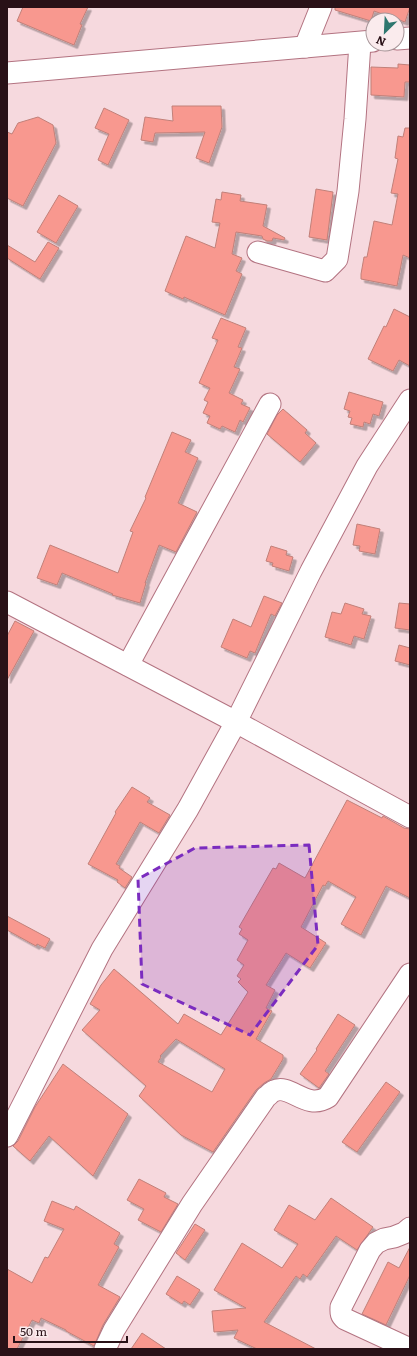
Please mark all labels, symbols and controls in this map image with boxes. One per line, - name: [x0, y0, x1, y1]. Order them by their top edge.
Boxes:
- north arrow: [365, 12, 405, 52]
- text: N: [373, 33, 388, 51]
- scale bar: [14, 1318, 127, 1344]
- text: 50 m: [20, 1322, 47, 1340]

